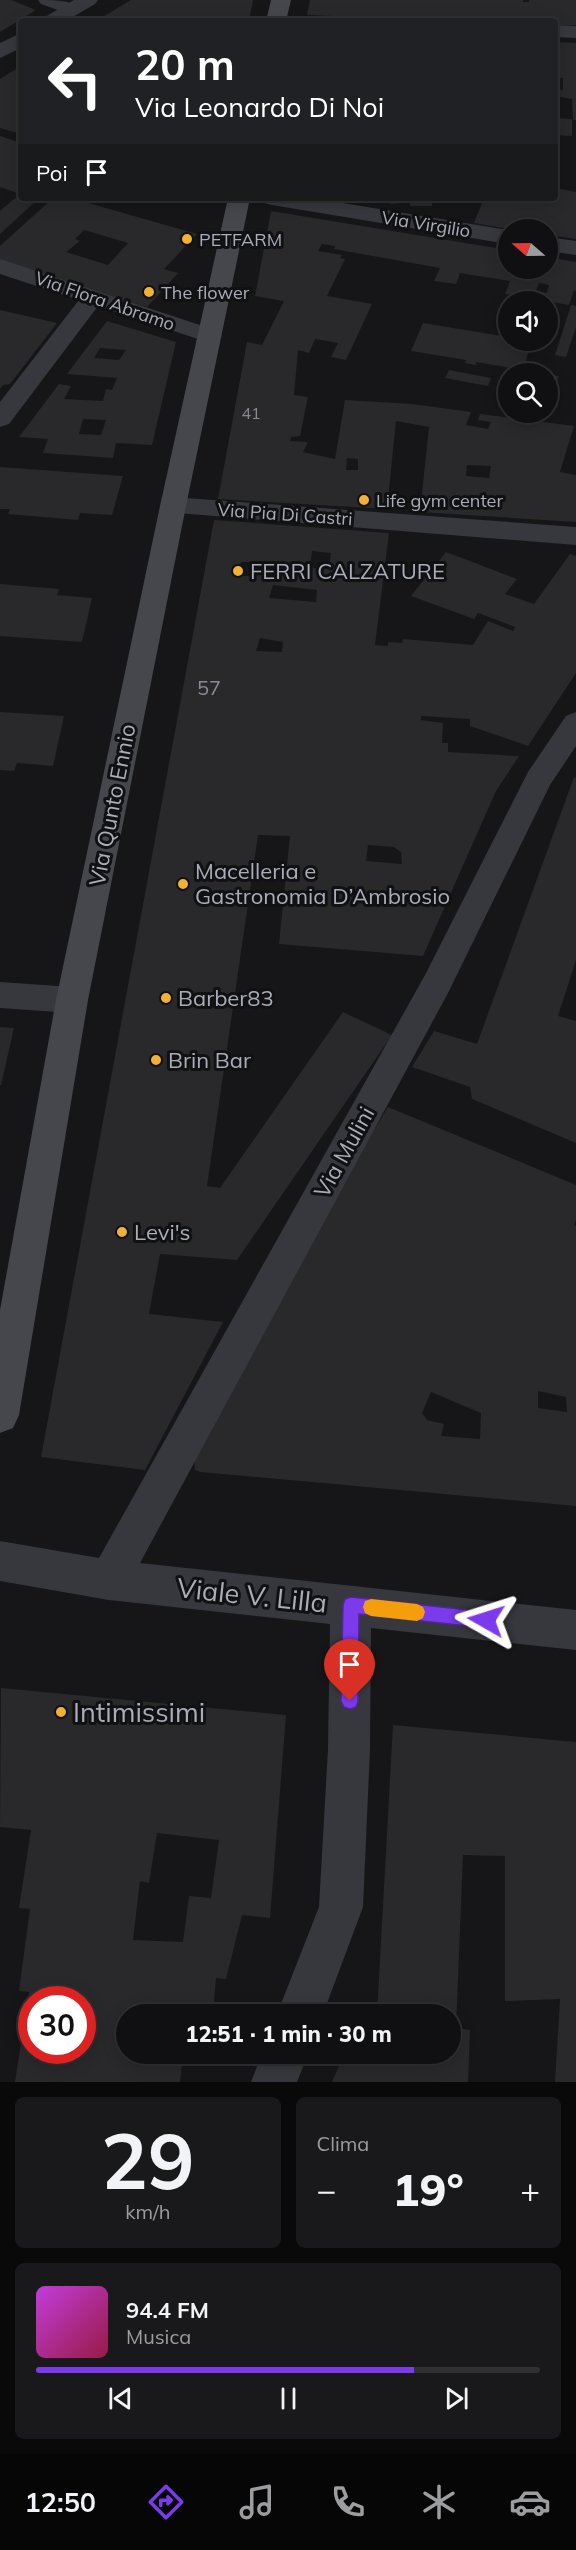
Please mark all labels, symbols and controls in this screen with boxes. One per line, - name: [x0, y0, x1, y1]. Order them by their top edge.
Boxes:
- text: 20 m: [135, 38, 235, 91]
- icon: left: [36, 42, 114, 120]
- text: Via Leonardo Di Noi: [135, 90, 384, 124]
- icon: arrive: [80, 156, 113, 189]
- text: Poi: [36, 159, 68, 187]
- street label: Via Virgilio: [380, 206, 472, 242]
- north arrow: [498, 219, 558, 279]
- map controls: [498, 219, 558, 423]
- place label: PETFARM: [199, 228, 282, 251]
- marker: PETFARM: [180, 232, 194, 246]
- street label: Via Flora Abramo: [32, 266, 178, 336]
- place label: The flower: [161, 281, 250, 304]
- marker: The flower: [142, 285, 156, 299]
- button: sound: [498, 291, 558, 351]
- button: search: [498, 363, 558, 423]
- house number: 41: [241, 403, 261, 423]
- place label: Life gym center: [376, 489, 503, 512]
- marker: Life gym center: [357, 493, 371, 507]
- street label: Via Pia Di Castri: [217, 498, 353, 530]
- place label: FERRI CALZATURE: [250, 557, 445, 585]
- marker: FERRI CALZATURE: [231, 564, 245, 578]
- house number: 57: [197, 675, 221, 700]
- street label: Via Qunto Ennio: [83, 722, 141, 888]
- place label: Macelleria e Gastronomia D’Ambrosio: [195, 857, 450, 910]
- marker: Macelleria e Gastronomia D’Ambrosio: [176, 877, 190, 891]
- place label: Barber83: [178, 984, 274, 1012]
- marker: Barber83: [159, 991, 173, 1005]
- place label: Brin Bar: [168, 1046, 251, 1074]
- marker: Brin Bar: [149, 1053, 163, 1067]
- street label: Via Mulini: [308, 1102, 380, 1202]
- place label: Levi's: [134, 1218, 190, 1246]
- marker: Levi's: [115, 1225, 129, 1239]
- street label: Viale V. Lilla: [175, 1570, 329, 1620]
- position arrow: [454, 1588, 518, 1652]
- pin: [324, 1639, 375, 1701]
- icon: arrive: [333, 1648, 366, 1681]
- place label: Intimissimi: [73, 1695, 205, 1729]
- marker: Intimissimi: [54, 1705, 68, 1719]
- speed limit sign: 30: [18, 1986, 96, 2064]
- text: 12:51 · 1 min · 30 m: [185, 2020, 392, 2048]
- text: 29: [101, 2111, 195, 2209]
- text: Clima: [317, 2131, 369, 2156]
- text: 19°: [393, 2161, 464, 2217]
- text: −: [317, 2169, 336, 2210]
- text: +: [520, 2169, 540, 2210]
- text: km/h: [125, 2199, 170, 2224]
- text: 94.4 FM: [126, 2296, 209, 2324]
- text: Musica: [126, 2324, 191, 2349]
- icon: previous: [104, 2382, 137, 2415]
- icon: pause: [272, 2382, 305, 2415]
- icon: next: [440, 2382, 473, 2415]
- icon: directions: [145, 2481, 187, 2523]
- icon: music: [236, 2481, 278, 2523]
- icon: phone: [327, 2481, 369, 2523]
- icon: climate: [418, 2481, 460, 2523]
- icon: car: [509, 2481, 551, 2523]
- text: 12:50: [25, 2485, 96, 2519]

